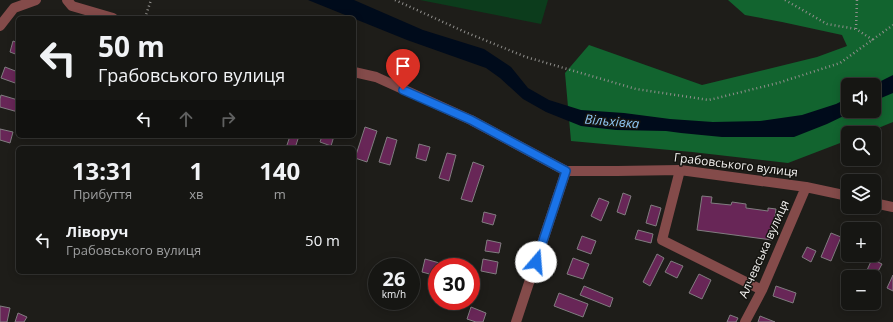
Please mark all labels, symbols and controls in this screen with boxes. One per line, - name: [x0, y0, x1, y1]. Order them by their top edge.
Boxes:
- text: 50 m: [98, 27, 165, 65]
- icon: left: [32, 32, 84, 84]
- pin: [386, 49, 420, 90]
- icon: arrive: [392, 55, 414, 77]
- text: Грабовського вулиця: [98, 63, 285, 87]
- map controls: [841, 78, 881, 310]
- button: sound: [841, 78, 881, 118]
- icon: left: [133, 108, 155, 130]
- icon: ahead: [175, 108, 197, 130]
- icon: right: [217, 108, 239, 130]
- water label: Вільхівка: [584, 110, 641, 132]
- button: search: [841, 126, 881, 166]
- street label: Грабовського вулиця: [673, 148, 799, 181]
- text: 13:31: [72, 154, 133, 187]
- text: 1: [189, 154, 203, 187]
- text: 140: [259, 154, 300, 187]
- button: layers: [841, 174, 881, 214]
- text: Прибуття: [73, 185, 132, 203]
- text: хв: [189, 185, 203, 203]
- text: m: [274, 185, 286, 203]
- street label: Алчевська вулиця: [734, 197, 793, 301]
- text: Ліворуч: [66, 221, 128, 241]
- button: +: [841, 222, 881, 262]
- icon: left: [32, 229, 54, 251]
- text: 50 m: [305, 230, 340, 250]
- text: Грабовського вулиця: [66, 241, 201, 259]
- position arrow: [515, 241, 557, 283]
- speed limit sign: 30: [428, 258, 480, 310]
- text: 26: [383, 265, 405, 292]
- button: −: [841, 270, 881, 310]
- text: km/h: [382, 287, 406, 301]

